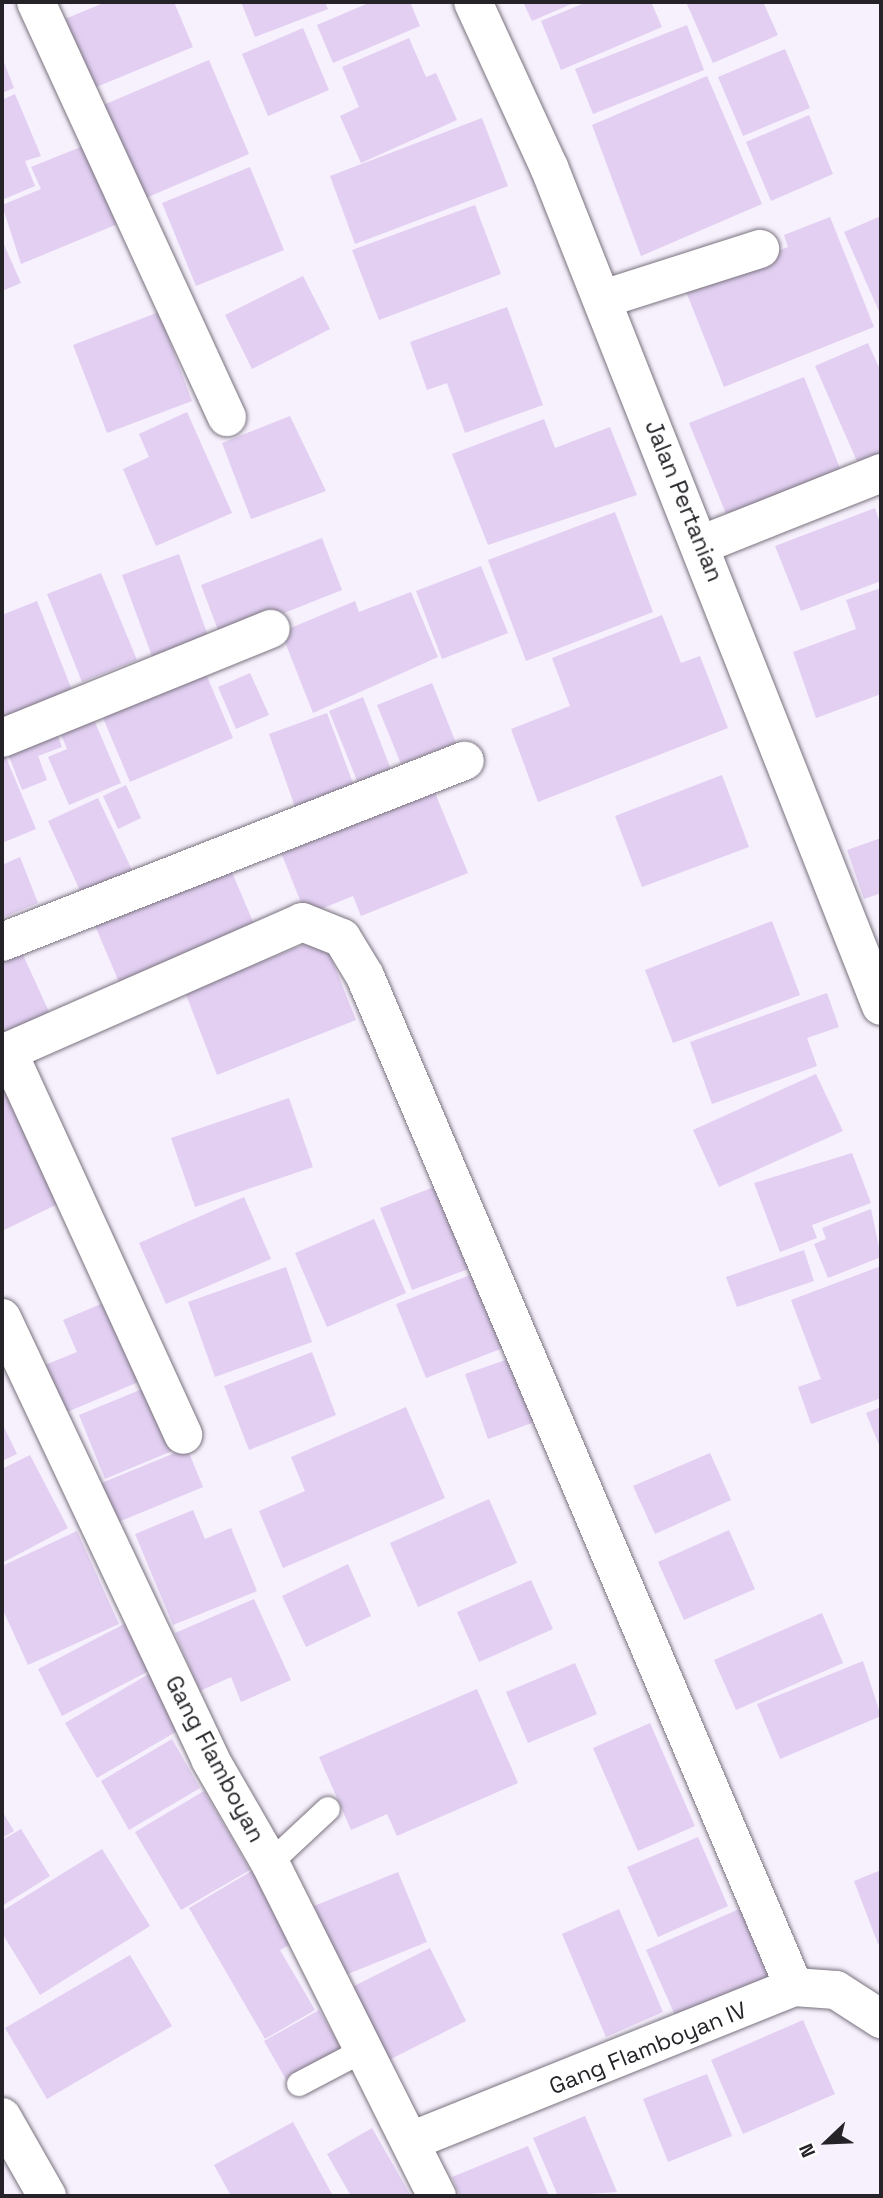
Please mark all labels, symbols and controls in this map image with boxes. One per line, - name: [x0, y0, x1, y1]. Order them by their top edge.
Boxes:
- street label: Jalan Pertanian: [639, 416, 729, 586]
- street label: Gang Flamboyan: [159, 1671, 271, 1847]
- street label: Gang Flamboyan IV: [545, 1996, 751, 2100]
- north arrow: [792, 2107, 862, 2177]
- text: N: [793, 2140, 821, 2161]

